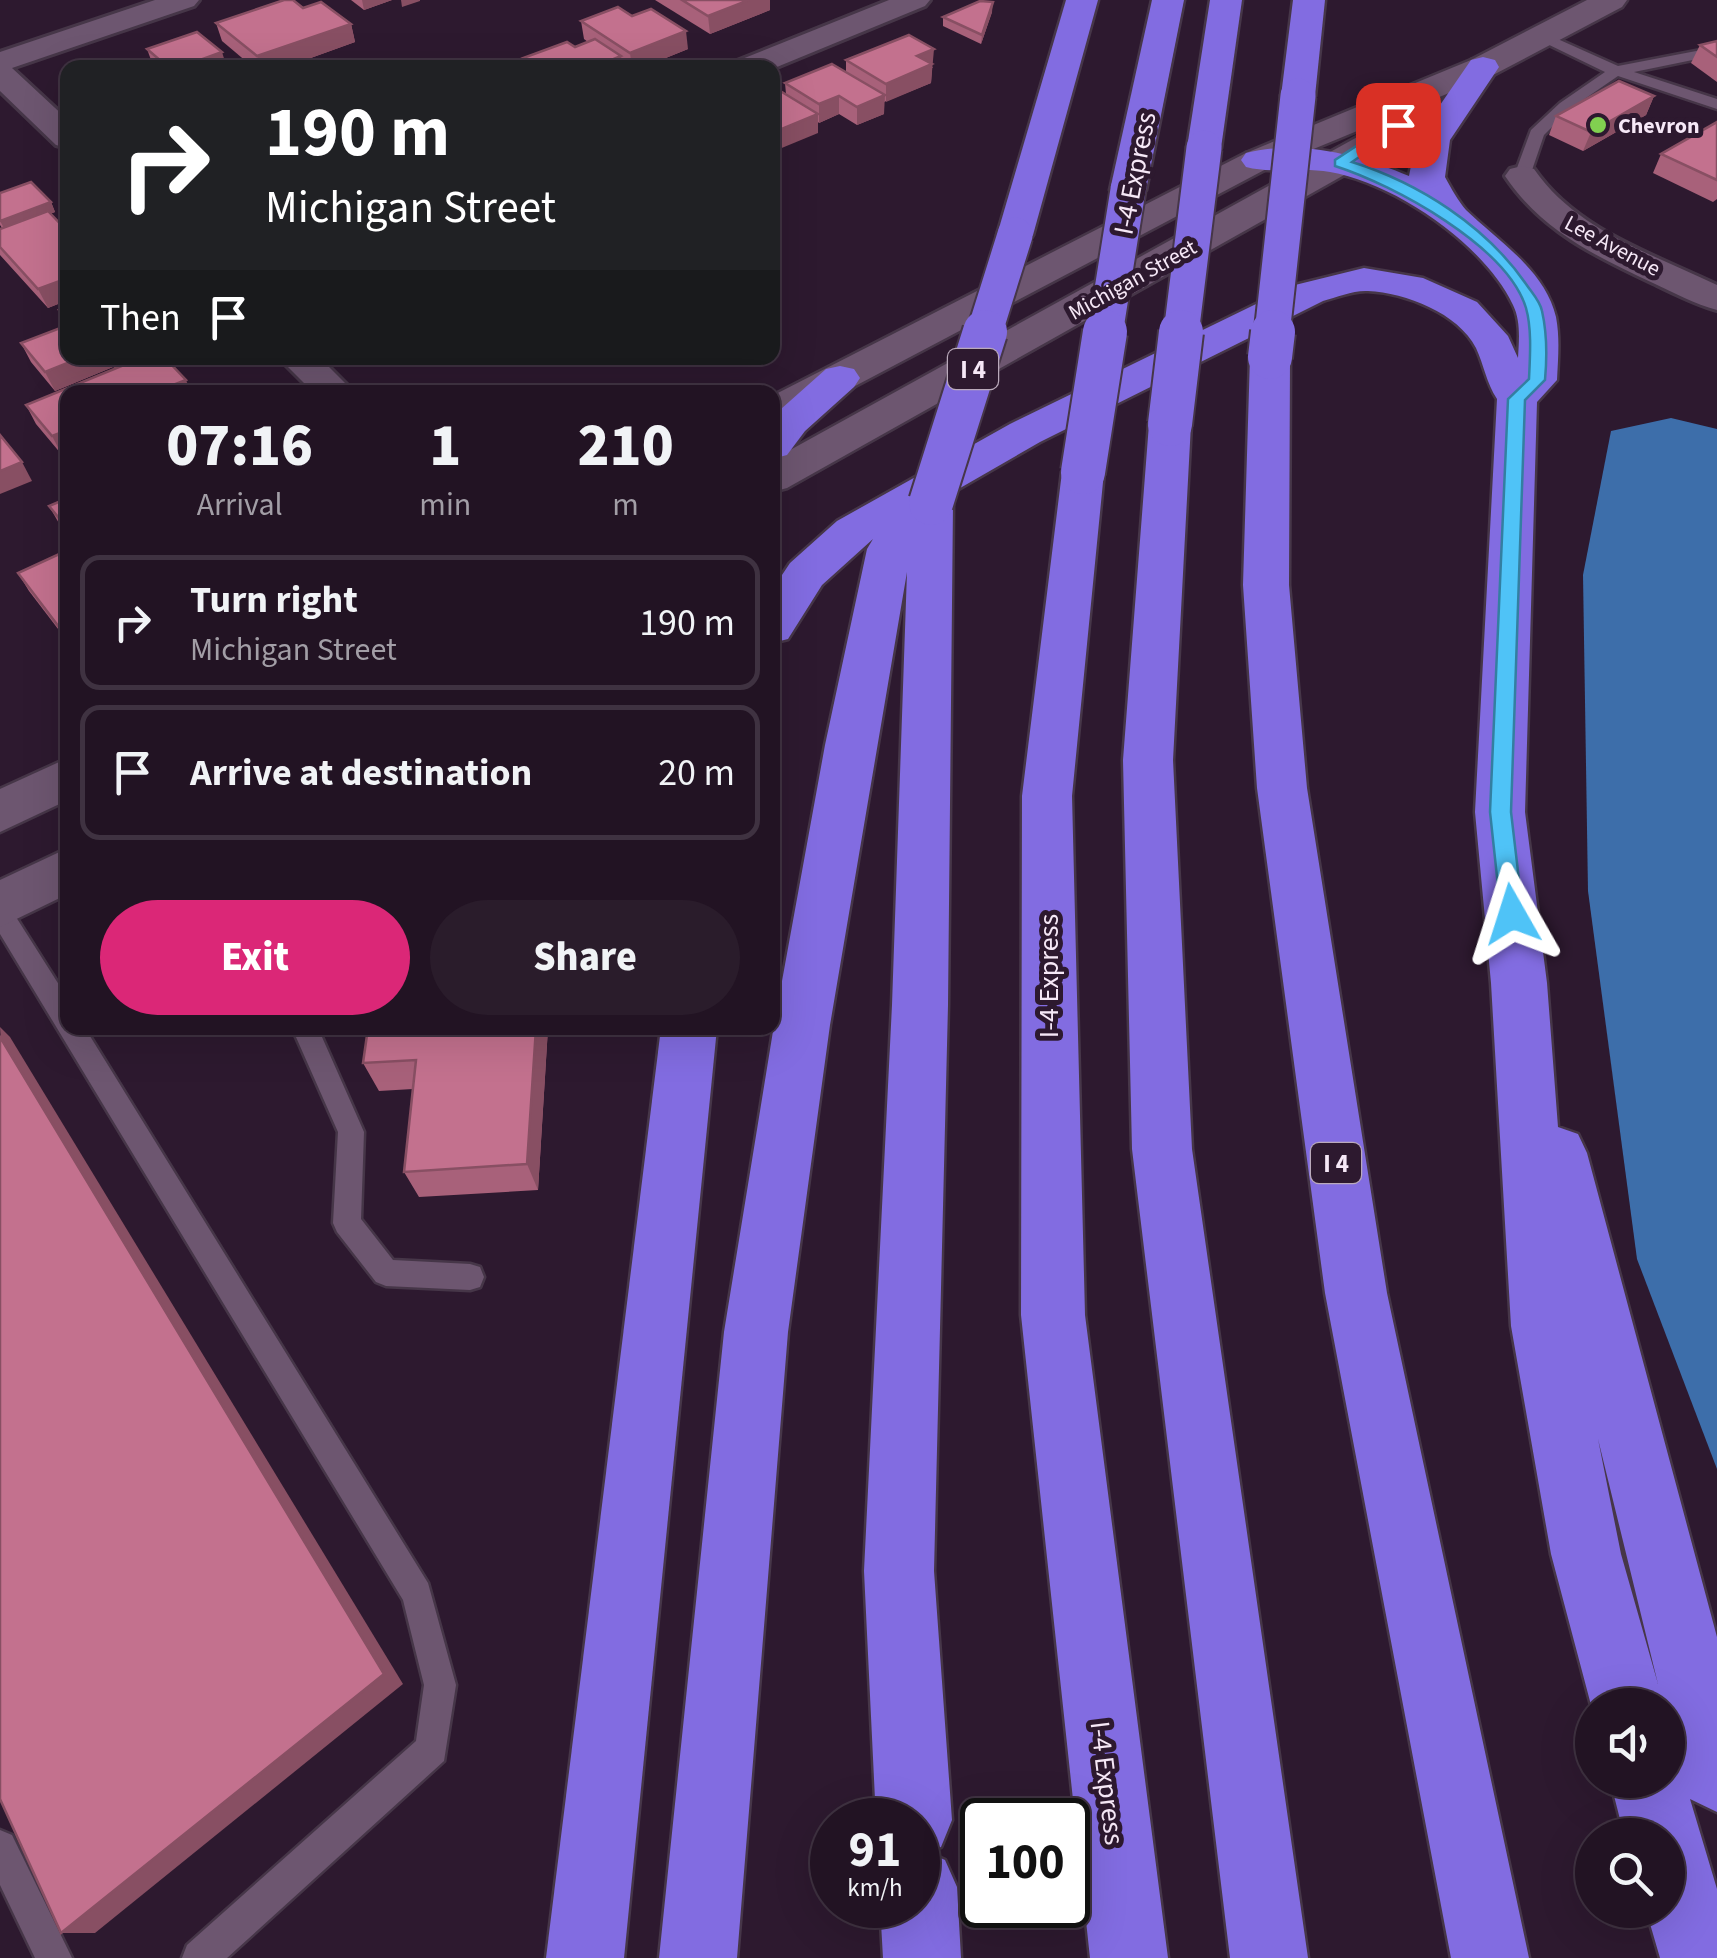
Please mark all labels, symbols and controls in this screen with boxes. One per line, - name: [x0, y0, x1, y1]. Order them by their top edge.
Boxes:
- text: 190 m: [265, 83, 450, 183]
- pin: [1356, 83, 1441, 168]
- icon: arrive: [1371, 98, 1426, 153]
- icon: right: [100, 100, 230, 230]
- street label: I-4 Express: [1103, 108, 1166, 238]
- place label: Chevron: [1618, 110, 1699, 142]
- marker: Chevron: [1587, 114, 1609, 136]
- text: Michigan Street: [265, 176, 556, 240]
- street label: Lee Avenue: [1559, 207, 1666, 285]
- street label: Michigan Street: [1063, 231, 1203, 328]
- icon: arrive: [201, 290, 256, 345]
- text: Then: [100, 291, 181, 345]
- road number: I 4: [948, 349, 998, 389]
- text: 07:16: [166, 404, 313, 489]
- text: 1: [429, 404, 461, 489]
- text: 210: [578, 404, 674, 489]
- text: Arrival: [197, 482, 283, 528]
- text: min: [419, 482, 471, 528]
- text: m: [612, 482, 639, 528]
- text: Turn right: [190, 573, 358, 627]
- icon: right: [105, 595, 160, 650]
- text: 190 m: [639, 596, 735, 650]
- text: Michigan Street: [190, 627, 397, 673]
- icon: arrive: [105, 745, 160, 800]
- text: Arrive at destination: [190, 746, 532, 800]
- text: 20 m: [658, 746, 735, 800]
- position arrow: [1460, 862, 1564, 966]
- button: Exit: [100, 900, 410, 1015]
- button: Share: [430, 900, 740, 1015]
- street label: I-4 Express: [1029, 914, 1069, 1038]
- road number: I 4: [1311, 1143, 1361, 1183]
- map controls: [1575, 1688, 1685, 1928]
- button: sound: [1575, 1688, 1685, 1798]
- street label: I-4 Express: [1080, 1719, 1134, 1847]
- speed limit sign: 100: [960, 1798, 1090, 1928]
- text: 91: [849, 1815, 901, 1886]
- button: search: [1575, 1818, 1685, 1928]
- text: km/h: [847, 1870, 903, 1906]

